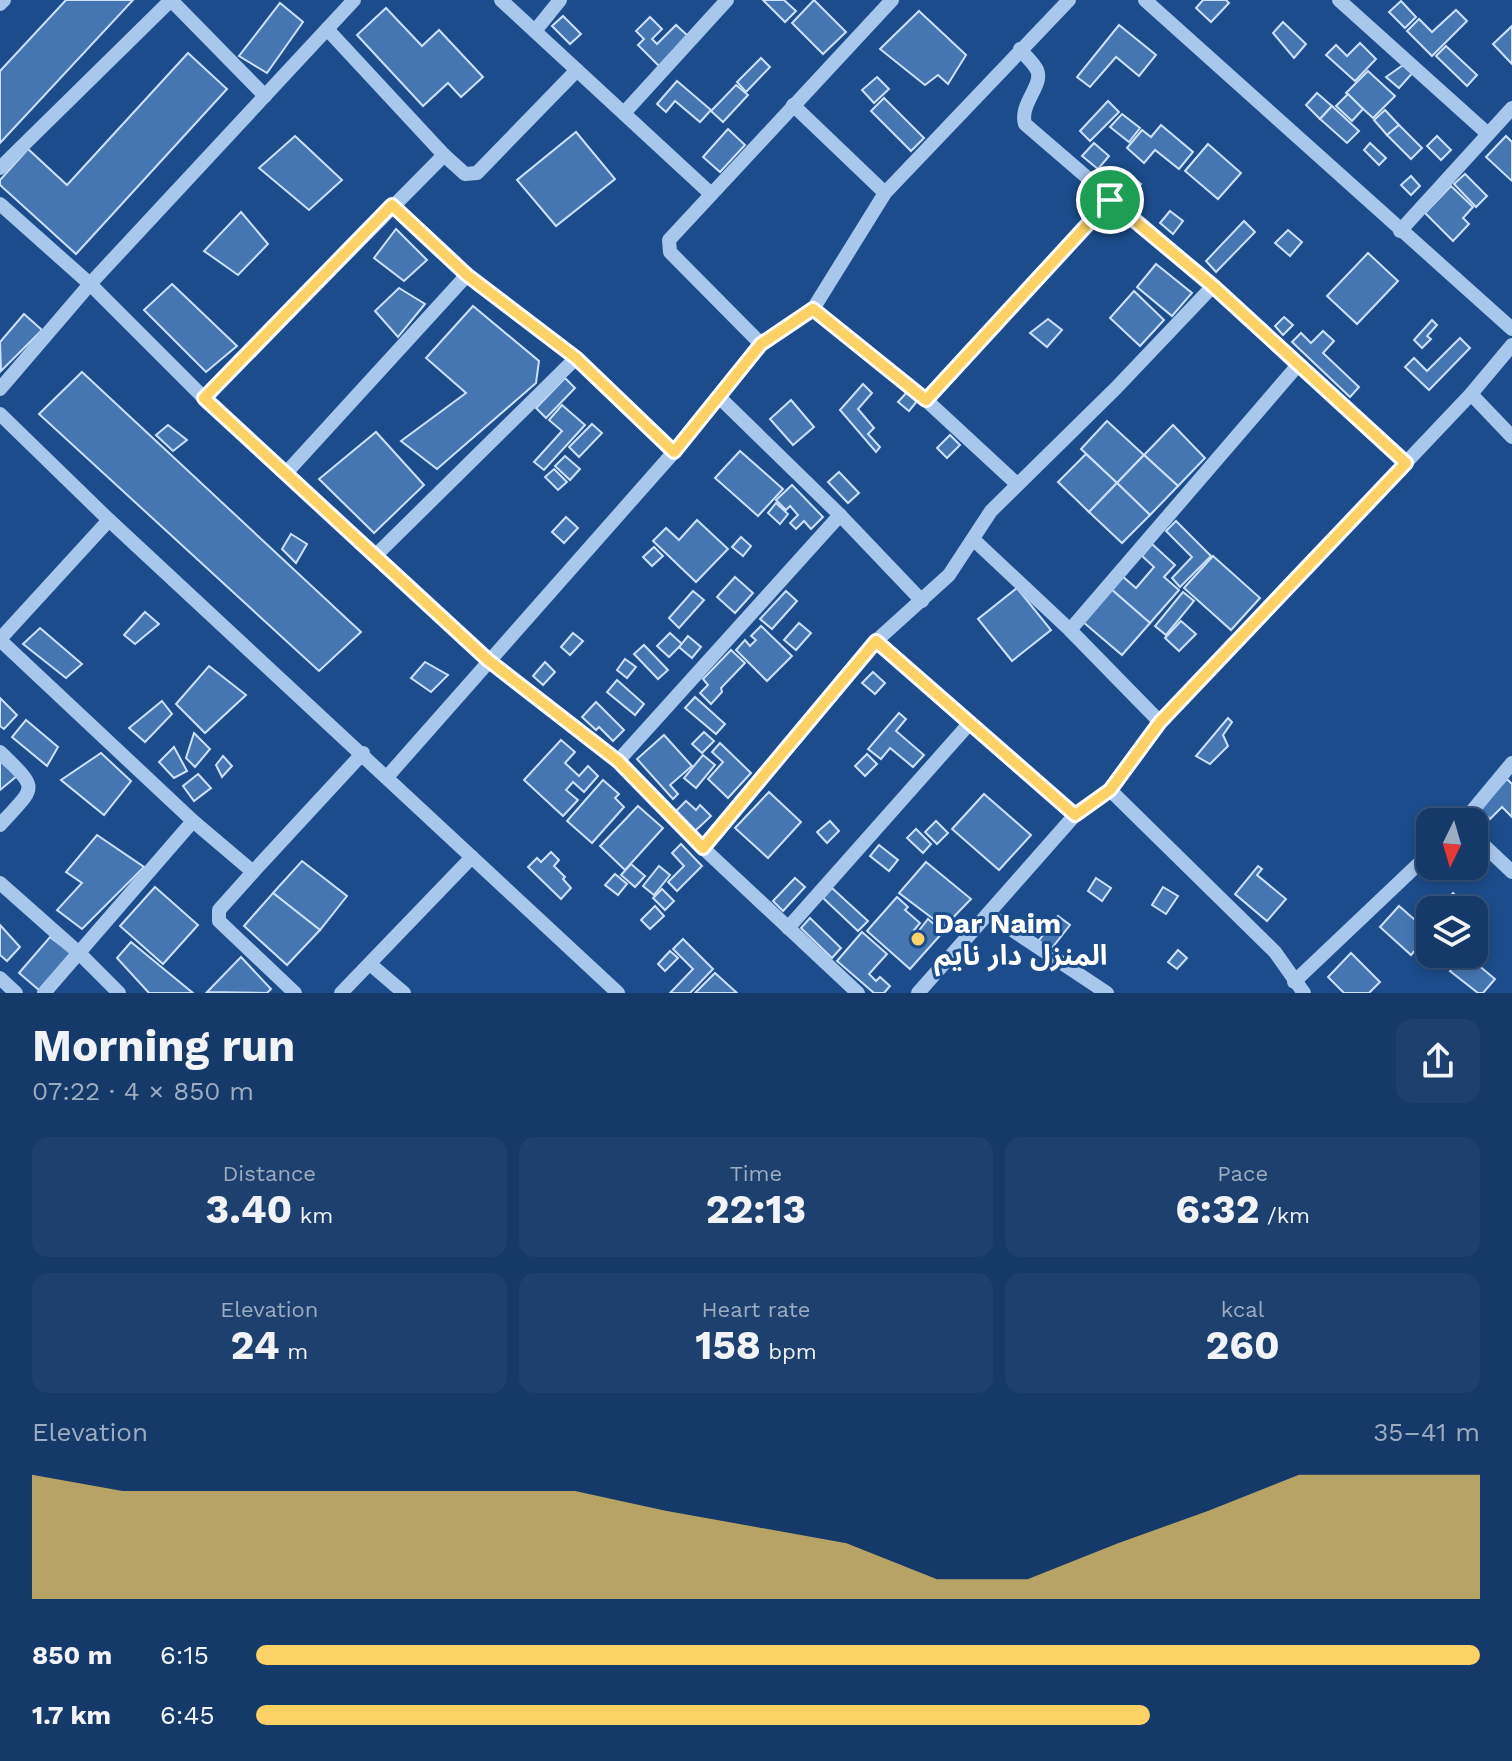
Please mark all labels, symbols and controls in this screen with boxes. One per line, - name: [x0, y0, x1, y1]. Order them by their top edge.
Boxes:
- pin: [1076, 166, 1144, 234]
- icon: arrive: [1088, 178, 1132, 222]
- north arrow: [1416, 808, 1488, 880]
- map controls: [1416, 808, 1488, 968]
- button: layers: [1416, 896, 1488, 968]
- place label: Dar Naim المنزل دار نايم: [934, 907, 1107, 977]
- marker: Dar Naim المنزل دار نايم: [909, 930, 927, 948]
- button: share: [1396, 1019, 1480, 1103]
- text: Morning run: [32, 1020, 295, 1072]
- text: 07:22 · 4 × 850 m: [32, 1076, 254, 1106]
- text: Distance: [223, 1161, 316, 1186]
- text: Time: [730, 1161, 782, 1186]
- text: Pace: [1217, 1161, 1268, 1186]
- text: 3.40: [205, 1186, 292, 1233]
- text: 22:13: [706, 1186, 806, 1233]
- text: 6:32: [1175, 1186, 1260, 1233]
- text: km: [292, 1203, 333, 1228]
- text: /km: [1260, 1203, 1310, 1228]
- text: Elevation: [220, 1297, 318, 1322]
- text: Heart rate: [702, 1297, 810, 1322]
- text: kcal: [1221, 1297, 1264, 1322]
- text: 24: [230, 1322, 280, 1369]
- text: 158: [695, 1322, 761, 1369]
- text: 260: [1206, 1322, 1280, 1369]
- text: m: [280, 1339, 308, 1364]
- text: bpm: [761, 1339, 817, 1364]
- text: Elevation: [32, 1417, 148, 1447]
- text: 35–41 m: [1373, 1417, 1480, 1447]
- text: 850 m: [32, 1640, 112, 1670]
- text: 6:15: [160, 1640, 209, 1670]
- text: 1.7 km: [32, 1700, 111, 1730]
- text: 6:45: [160, 1700, 215, 1730]

